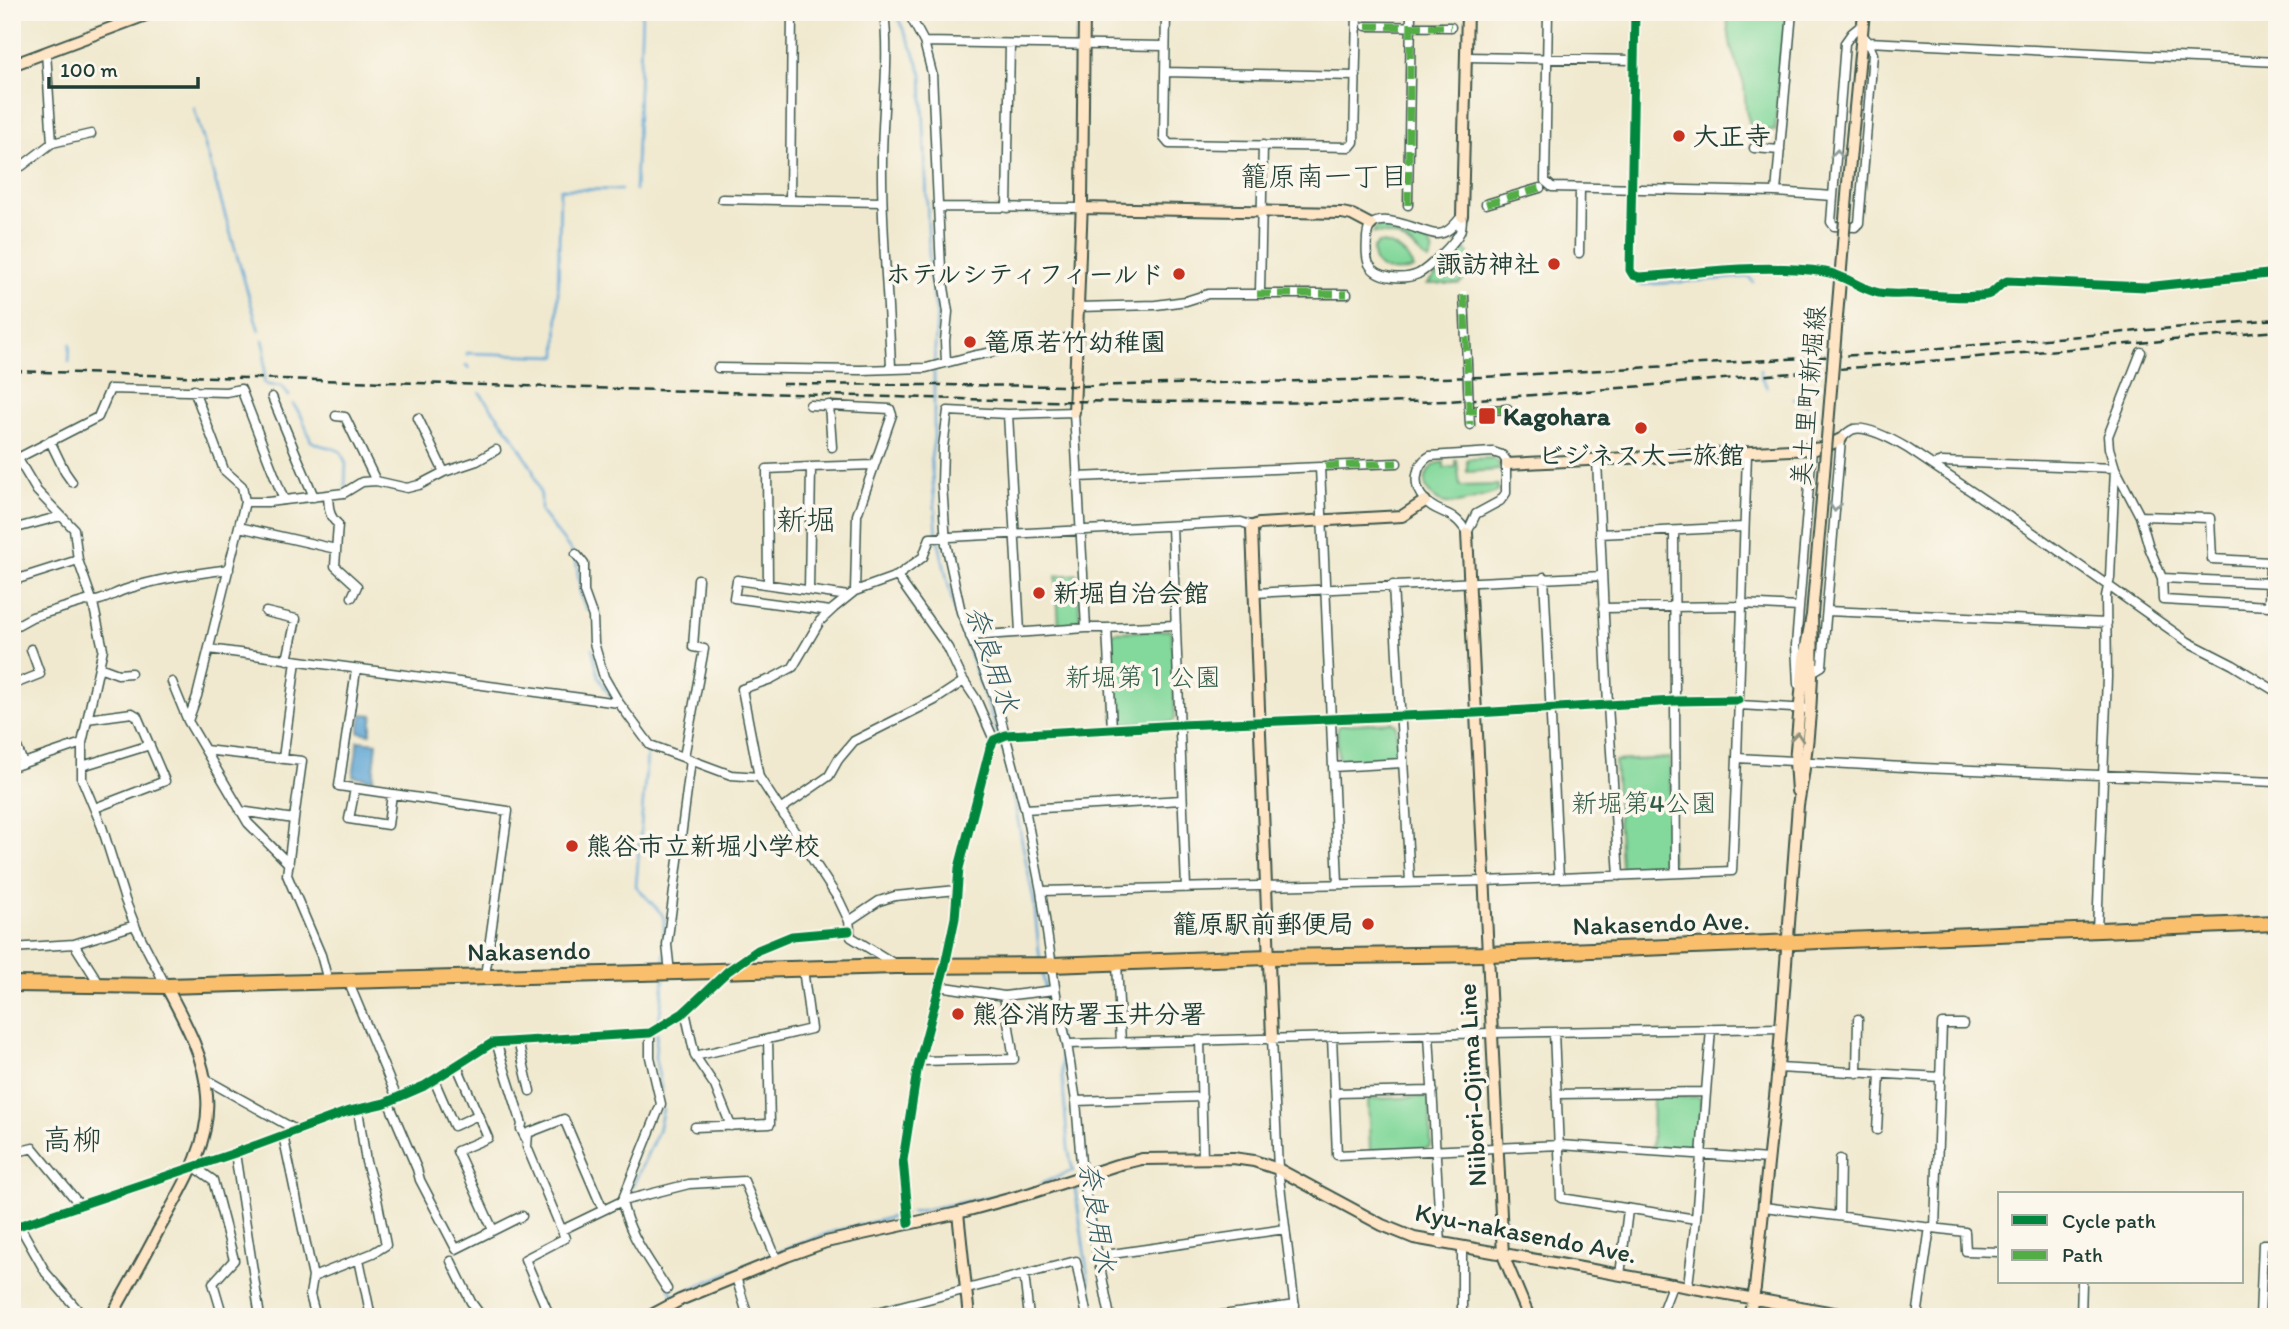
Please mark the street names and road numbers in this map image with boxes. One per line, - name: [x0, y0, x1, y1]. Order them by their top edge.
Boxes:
- street label: 美土里町新堀線: [1784, 304, 1832, 488]
- street label: Nakasendo Ave.: [1572, 904, 1750, 942]
- street label: Nakasendo: [467, 934, 591, 968]
- street label: Niibori-Ojima Line: [1451, 982, 1493, 1188]
- street label: Kyu-nakasendo Ave.: [1412, 1196, 1640, 1270]

